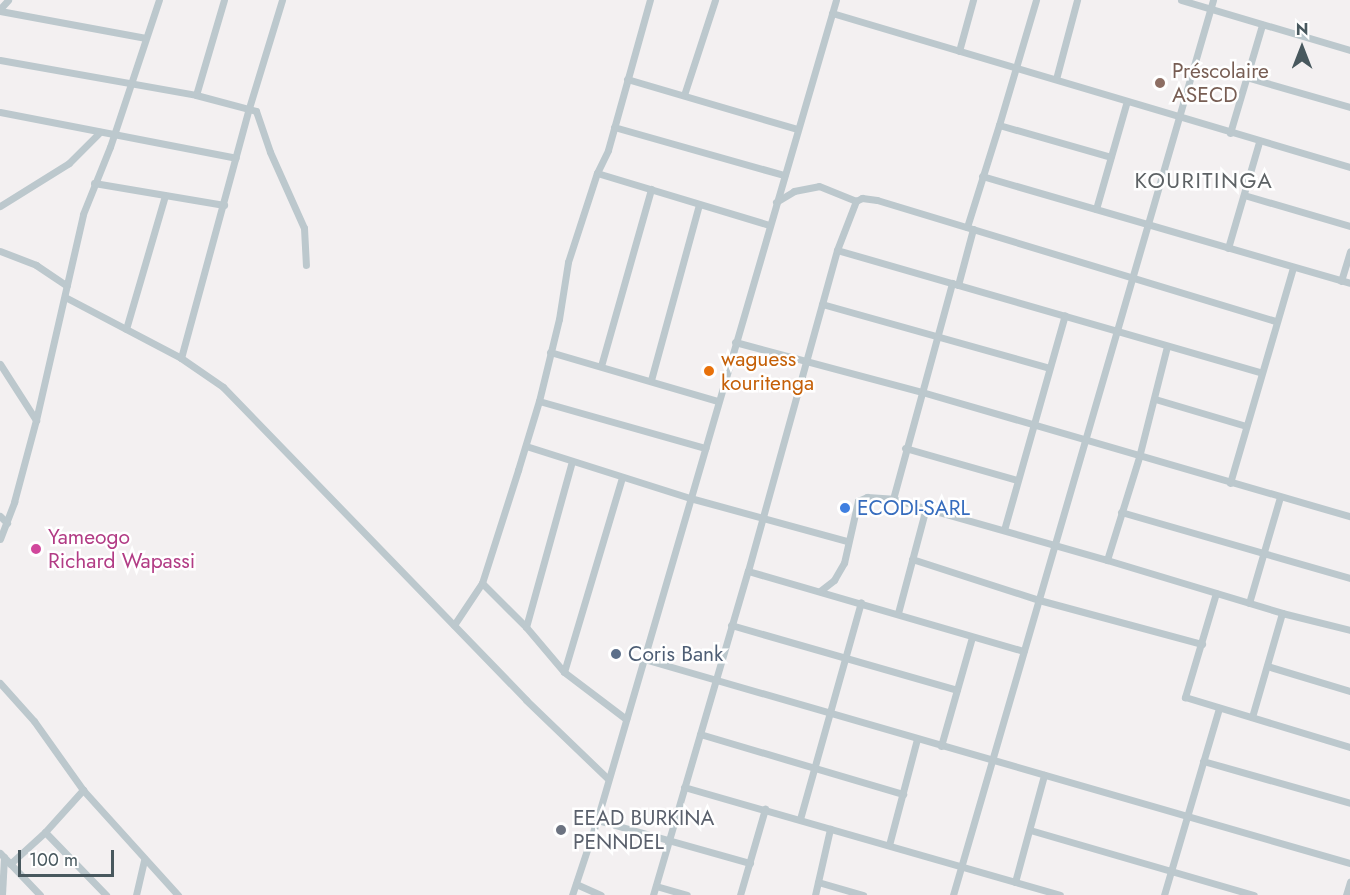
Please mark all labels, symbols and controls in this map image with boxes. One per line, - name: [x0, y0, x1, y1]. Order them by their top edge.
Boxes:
- north arrow: [1272, 18, 1332, 78]
- text: N: [1296, 18, 1308, 41]
- place label: Préscolaire ASECD: [1172, 58, 1269, 108]
- marker: Préscolaire ASECD: [1153, 76, 1167, 90]
- district label: KOURITINGA: [1135, 168, 1273, 194]
- place label: waguess kouritenga: [721, 346, 814, 396]
- marker: waguess kouritenga: [702, 364, 716, 378]
- place label: ECODI-SARL: [857, 495, 970, 521]
- marker: ECODI-SARL: [838, 501, 852, 515]
- place label: Yameogo Richard Wapassi: [48, 524, 195, 574]
- marker: Yameogo Richard Wapassi: [29, 542, 43, 556]
- place label: Coris Bank: [628, 641, 723, 667]
- marker: Coris Bank: [609, 647, 623, 661]
- place label: EEAD BURKINA PENNDEL: [573, 805, 714, 855]
- marker: EEAD BURKINA PENNDEL: [554, 823, 568, 837]
- scale bar: [21, 838, 117, 876]
- text: 100 m: [29, 847, 78, 873]

